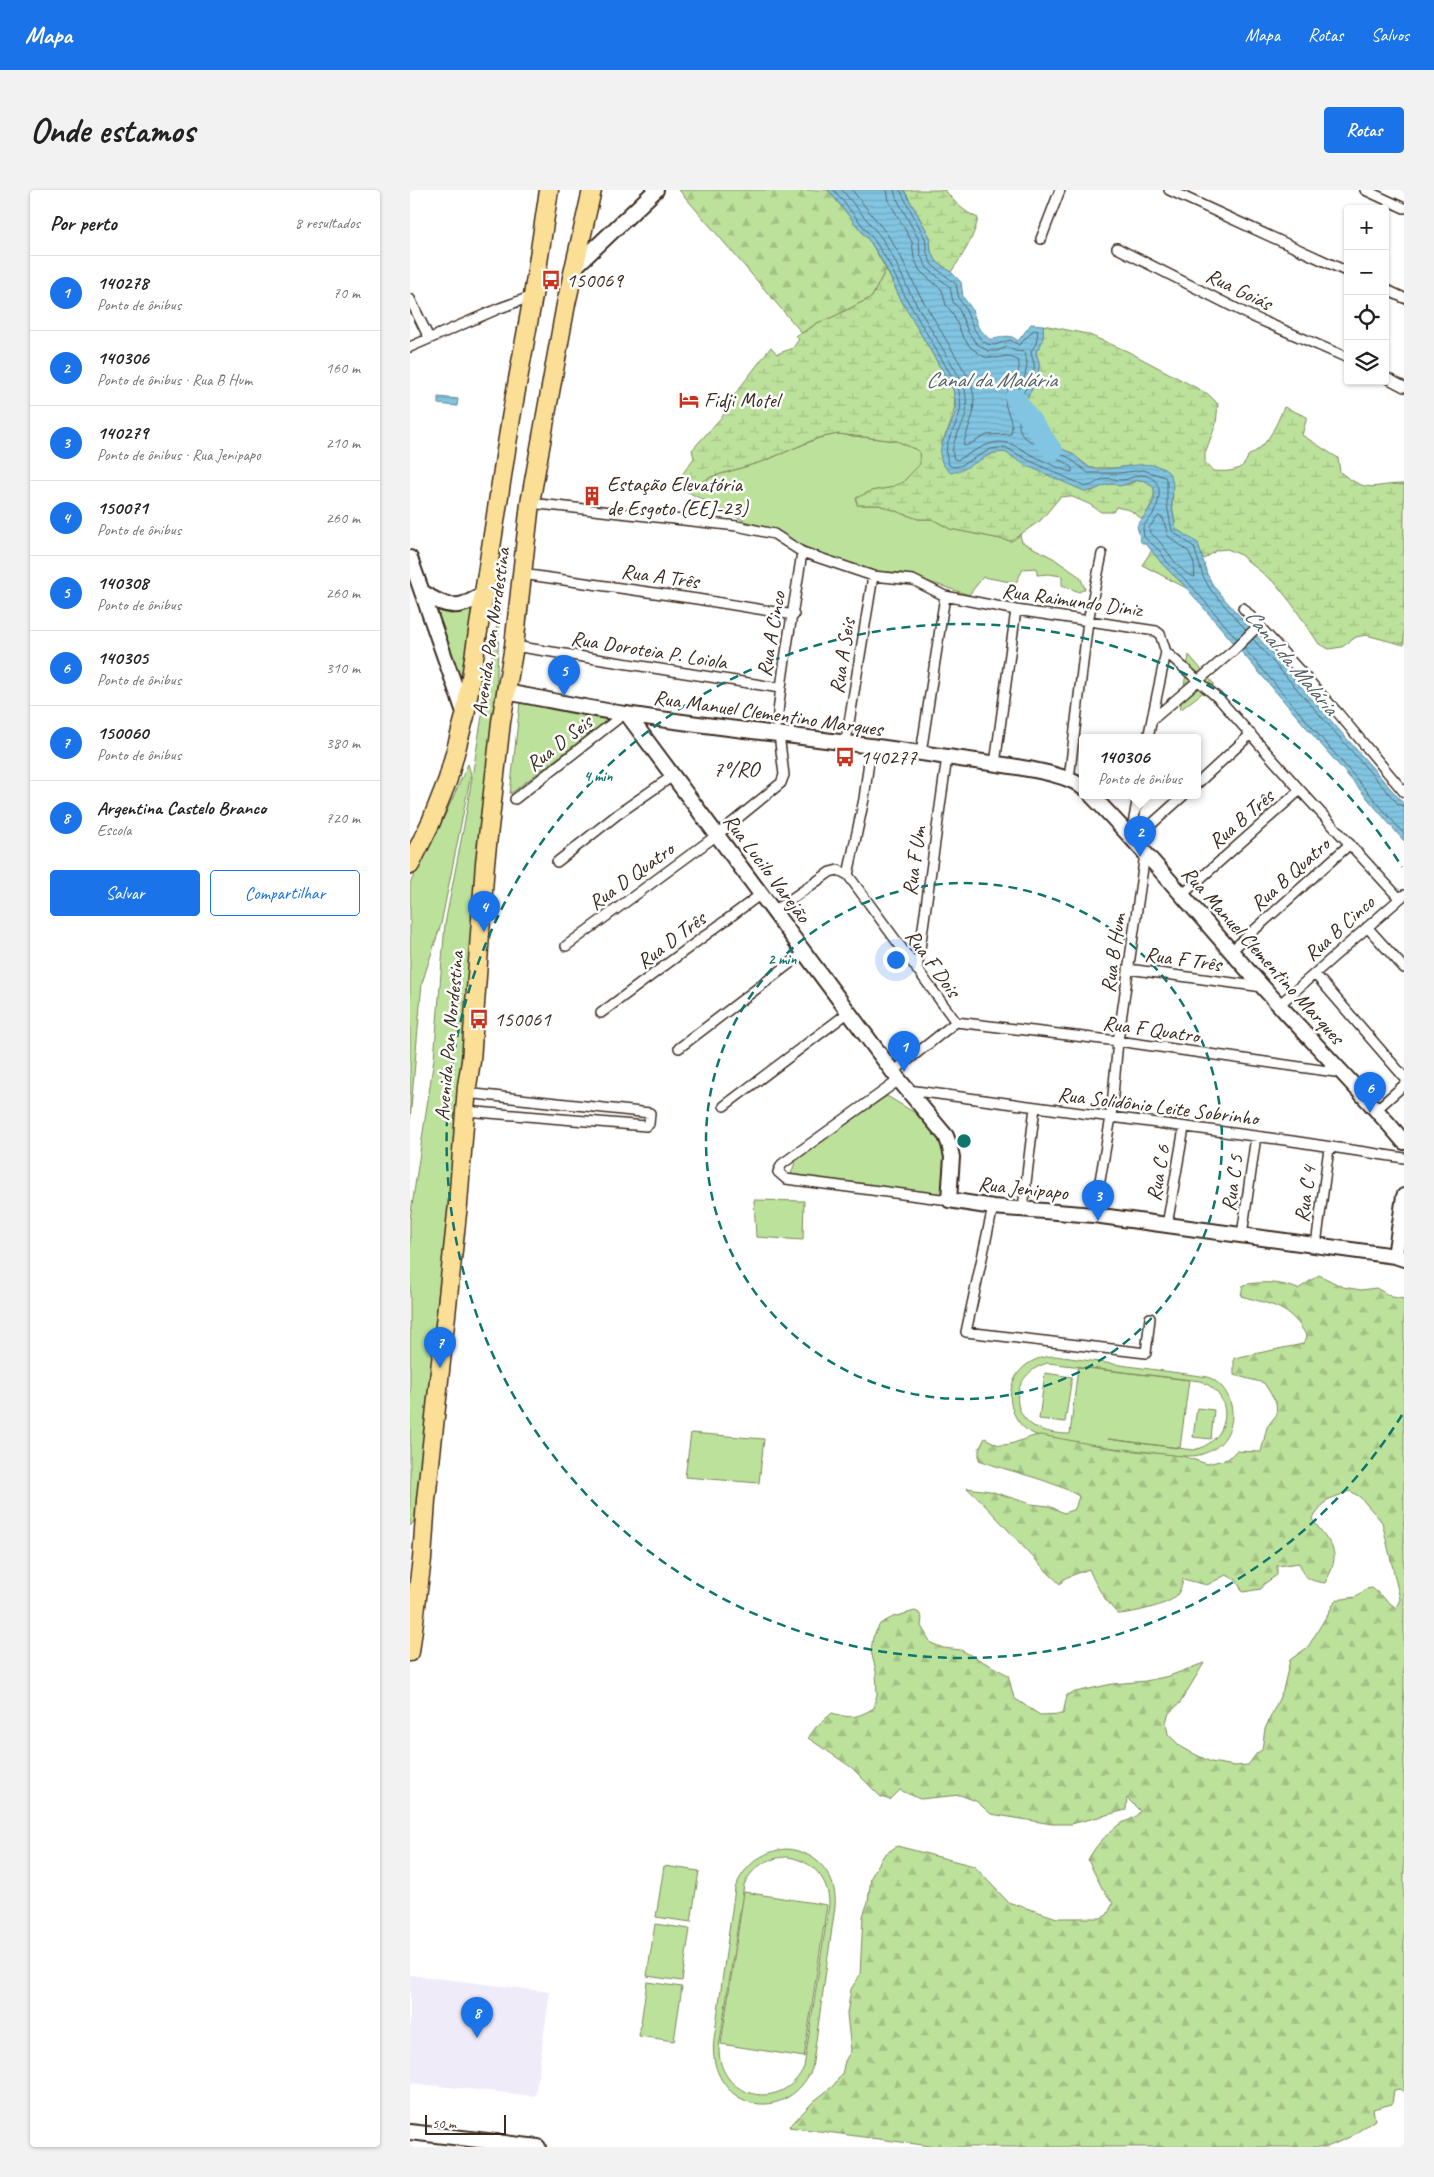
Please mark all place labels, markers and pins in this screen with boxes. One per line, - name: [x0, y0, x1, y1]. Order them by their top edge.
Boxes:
- place label: 150069: [566, 267, 624, 293]
- bus stop icon: 150069: [540, 269, 562, 291]
- place label: Fidji Motel: [704, 387, 783, 413]
- hotel icon: Fidji Motel: [678, 389, 700, 411]
- place label: Estação Elevatória de Esgoto (EEJ-23): [607, 471, 749, 521]
- building icon: Estação Elevatória de Esgoto (EEJ-23): [581, 485, 603, 507]
- pin: 5: [548, 655, 580, 696]
- place label: 140277: [860, 744, 918, 770]
- bus stop icon: 140277: [834, 746, 856, 768]
- pin: 2: [1124, 816, 1156, 857]
- pin: 4: [468, 891, 500, 932]
- place label: 150061: [494, 1006, 552, 1032]
- bus stop icon: 150061: [468, 1008, 490, 1030]
- pin: 1: [888, 1031, 920, 1072]
- pin: 6: [1354, 1072, 1386, 1113]
- centre of rings: [955, 1132, 973, 1150]
- pin: 3: [1082, 1180, 1114, 1221]
- pin: 7: [424, 1327, 456, 1368]
- pin: 8: [461, 1997, 493, 2038]

